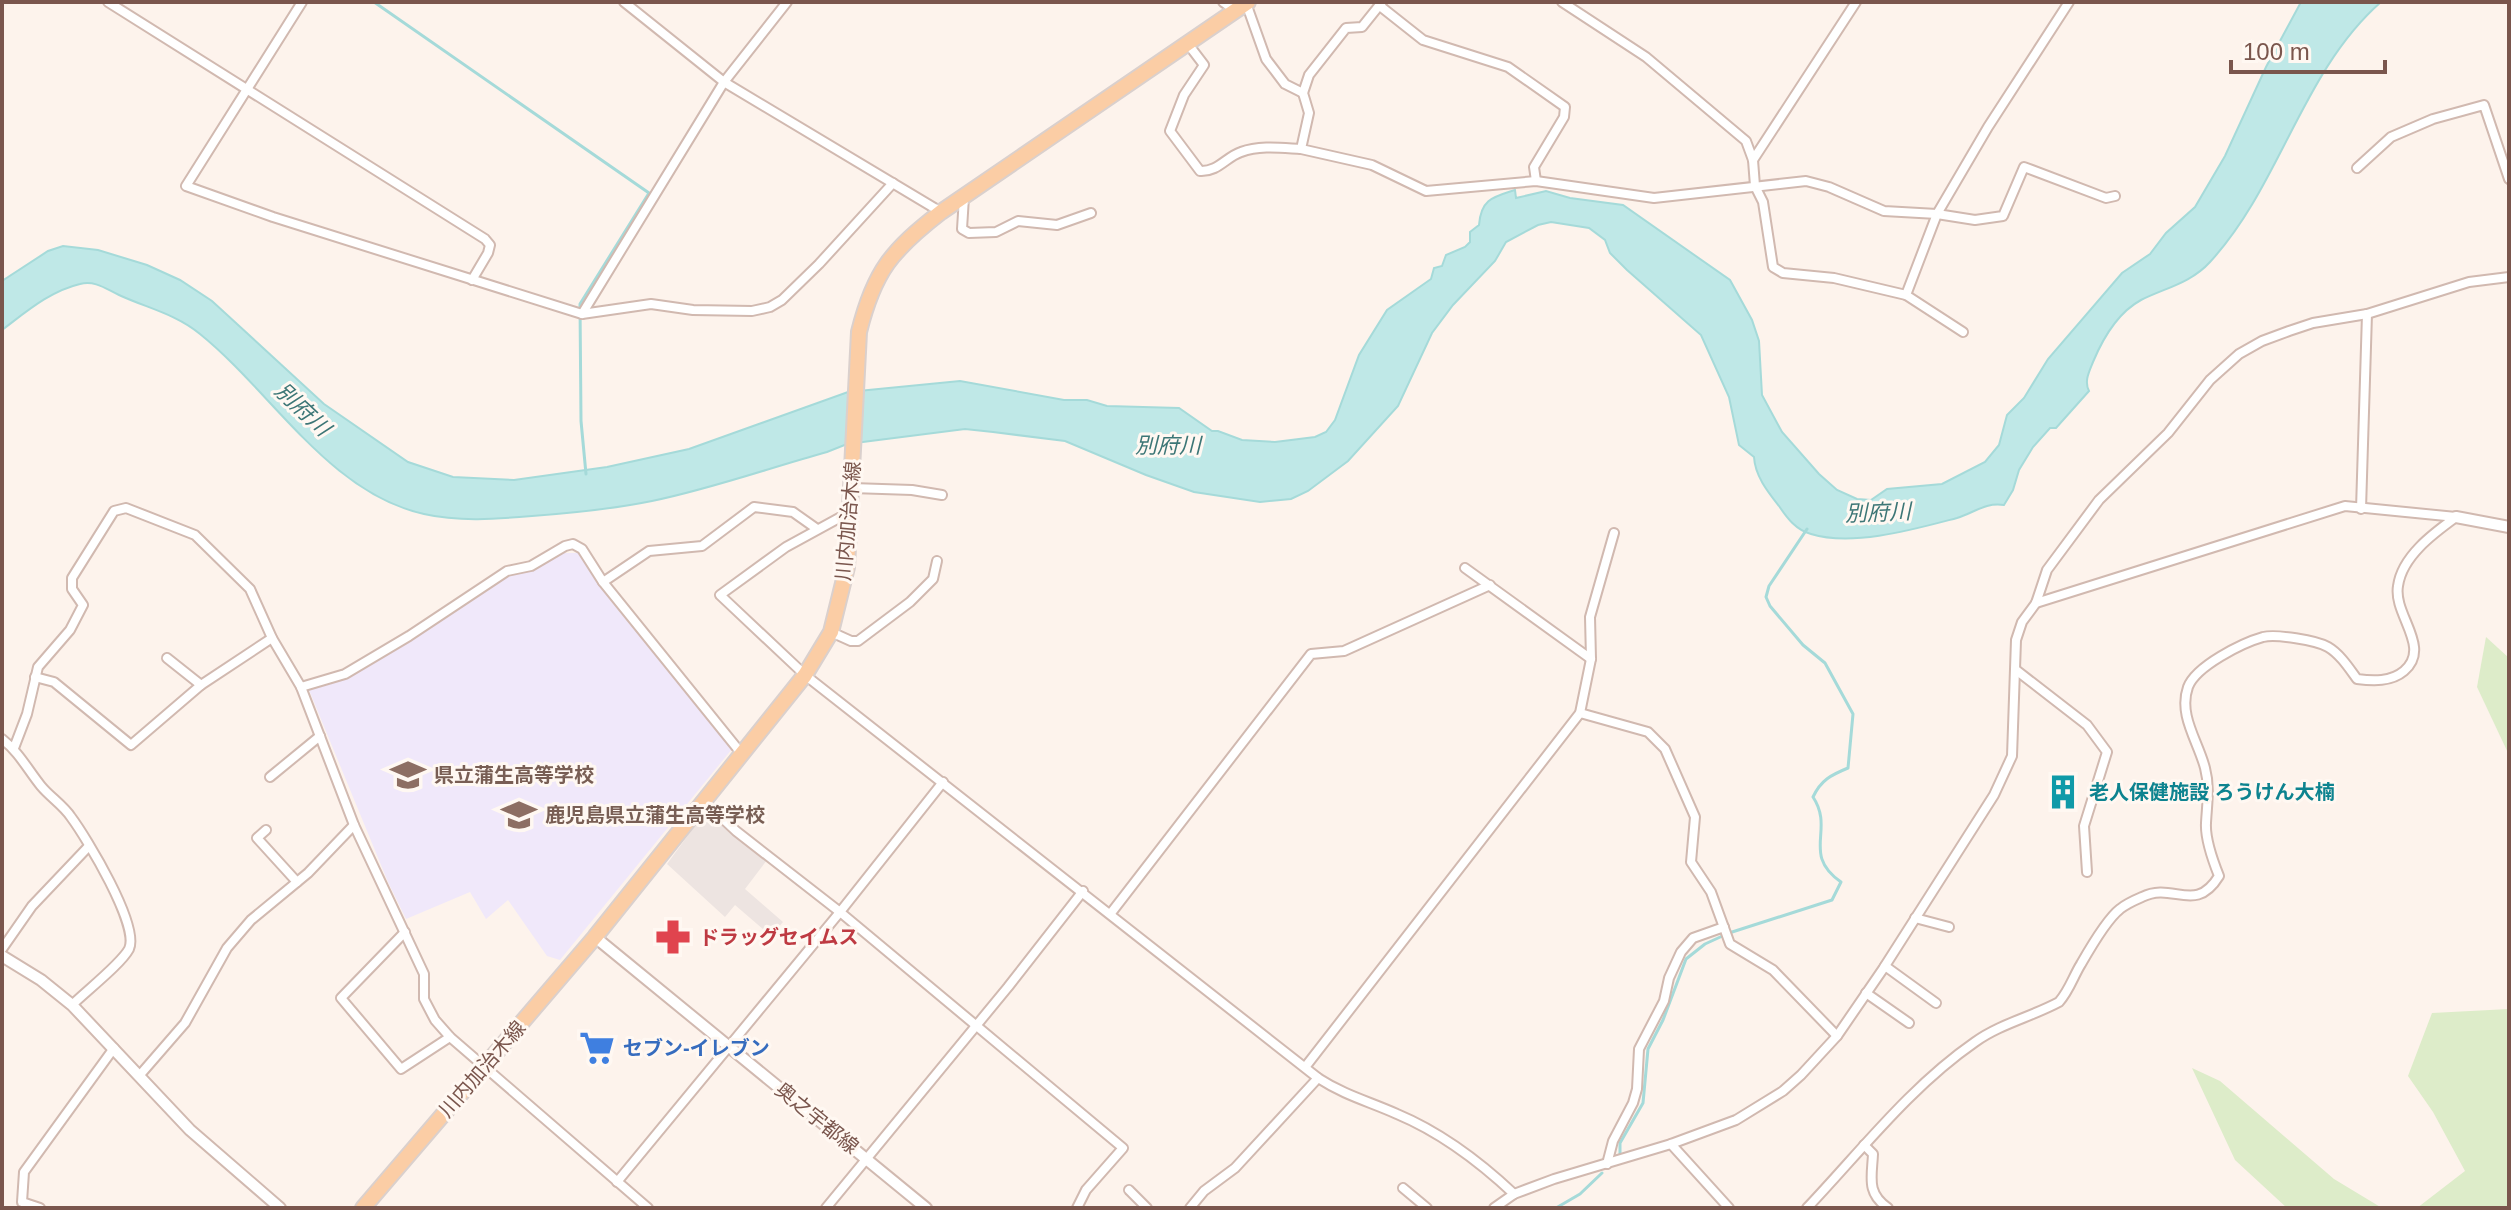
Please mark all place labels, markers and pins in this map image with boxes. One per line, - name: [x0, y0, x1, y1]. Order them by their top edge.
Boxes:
- school or university icon: 県立蒲生高等学校: [389, 756, 427, 794]
- place label: 県立蒲生高等学校: [434, 764, 594, 786]
- building icon: 老人保健施設 ろうけん大楠: [2044, 773, 2082, 811]
- place label: 老人保健施設 ろうけん大楠: [2089, 781, 2335, 803]
- school or university icon: 鹿児島県立蒲生高等学校: [500, 796, 538, 834]
- place label: 鹿児島県立蒲生高等学校: [545, 804, 765, 826]
- pharmacy icon: ドラッグセイムス: [654, 918, 692, 956]
- place label: ドラッグセイムス: [699, 926, 859, 948]
- supermarket icon: セブン-イレブン: [578, 1029, 616, 1067]
- place label: セブン-イレブン: [623, 1037, 770, 1059]

